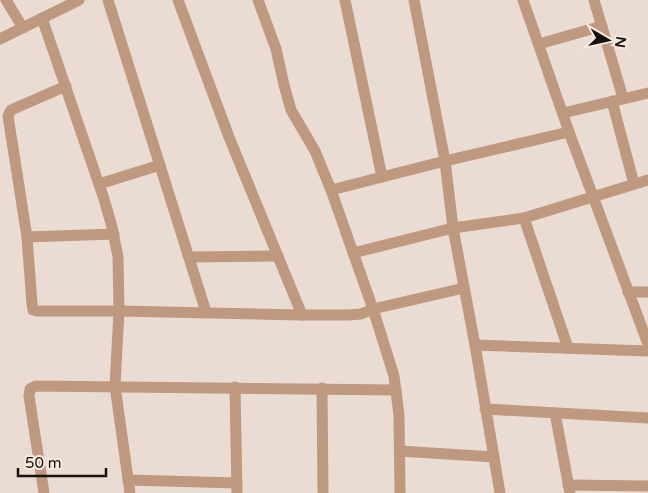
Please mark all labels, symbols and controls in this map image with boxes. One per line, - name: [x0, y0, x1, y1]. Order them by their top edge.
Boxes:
- north arrow: [583, 15, 633, 65]
- text: N: [611, 35, 630, 49]
- scale bar: [18, 446, 105, 478]
- text: 50 m: [25, 454, 62, 472]

